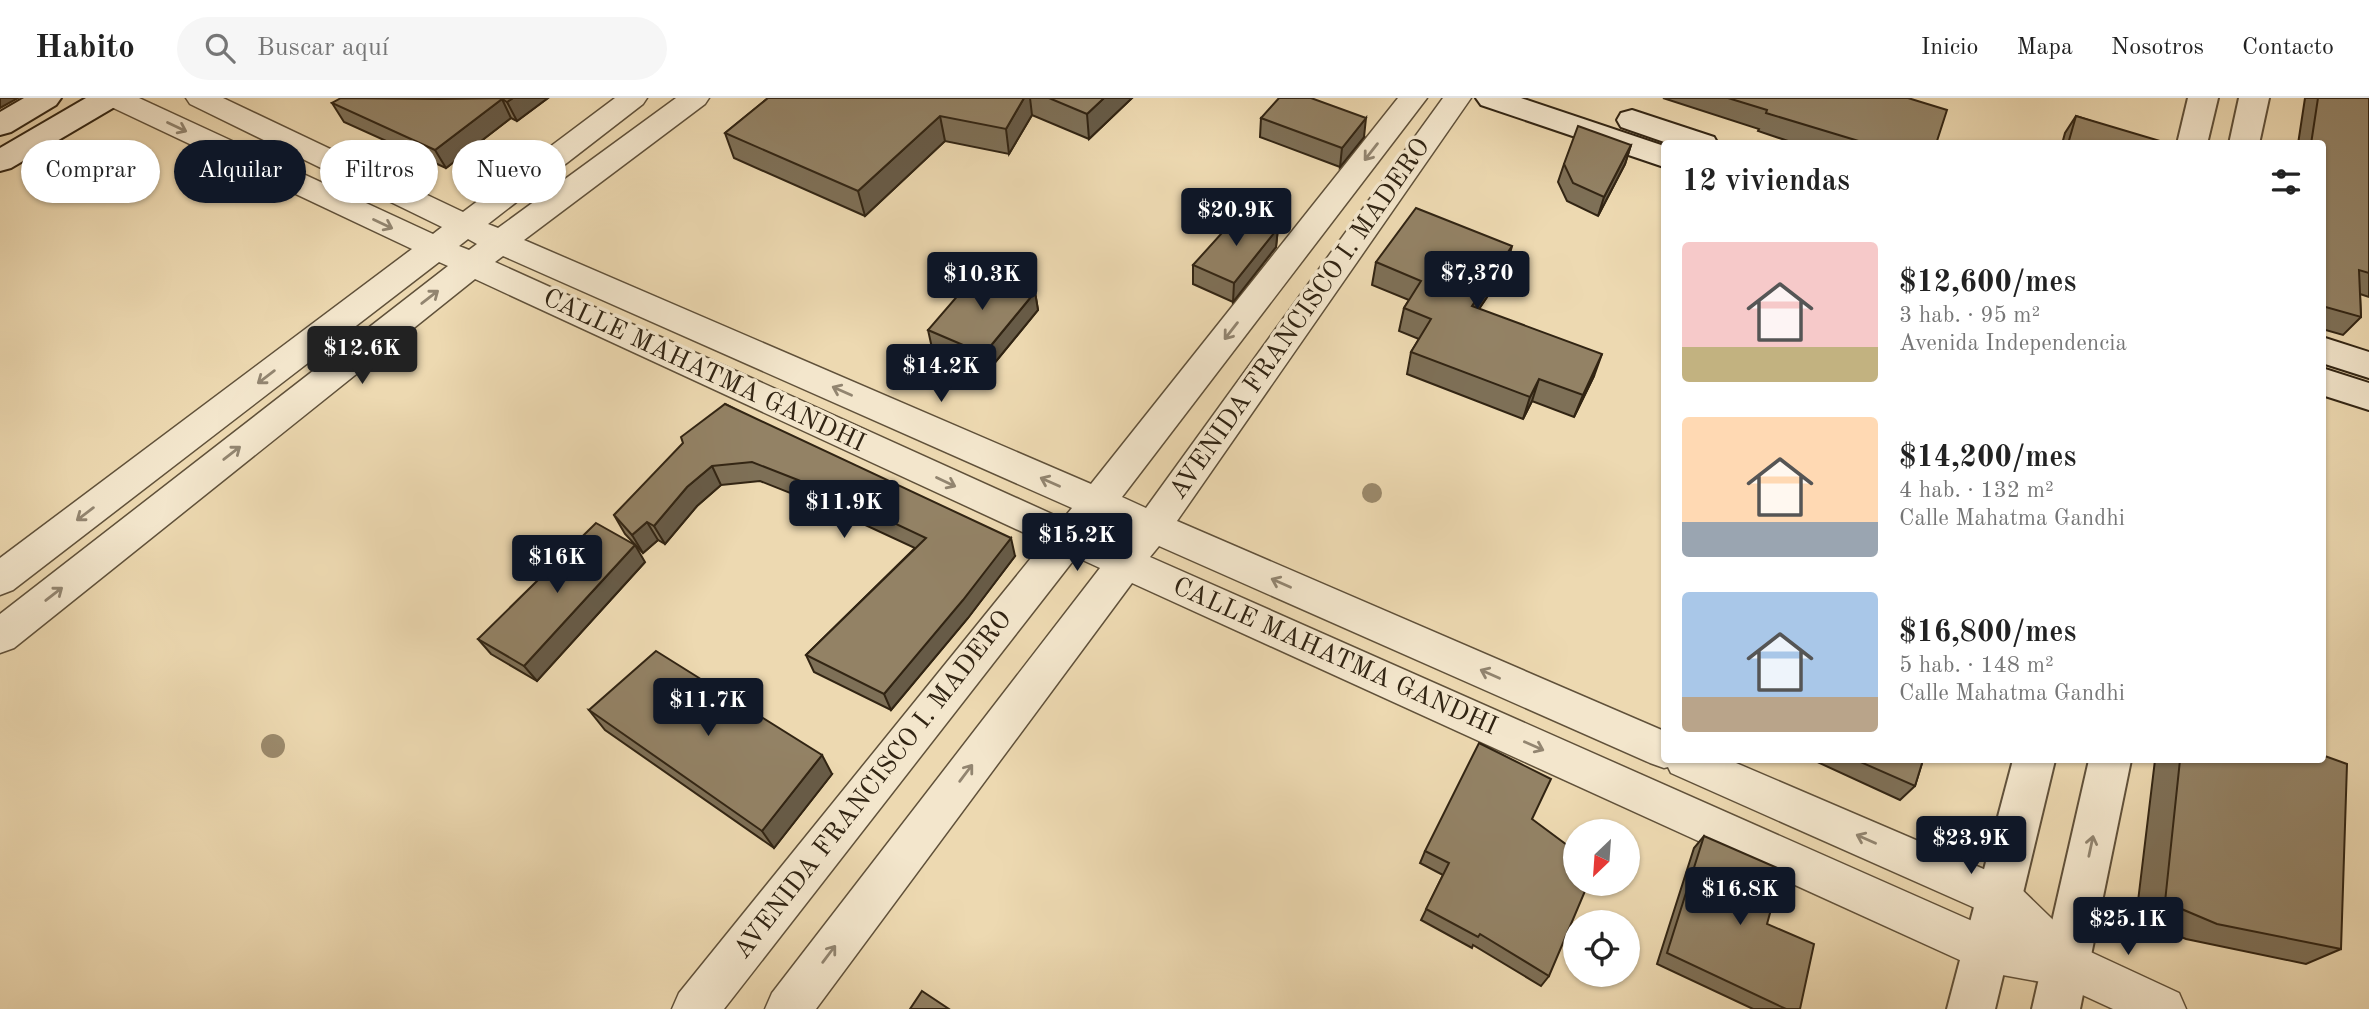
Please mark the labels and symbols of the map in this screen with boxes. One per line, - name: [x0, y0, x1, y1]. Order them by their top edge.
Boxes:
- one-way arrow: [166, 121, 187, 134]
- street label: AVENIDA FRANCISCO I. MADERO: [1165, 134, 1435, 504]
- one-way arrow: [1363, 142, 1379, 160]
- pin: $20.9K: [1179, 188, 1293, 248]
- one-way arrow: [372, 218, 393, 231]
- pin: $10.3K: [925, 252, 1039, 312]
- pin: $7,370: [1420, 252, 1534, 311]
- street label: CALLE MAHATMA GANDHI: [539, 285, 869, 457]
- one-way arrow: [421, 289, 439, 305]
- one-way arrow: [1224, 322, 1239, 340]
- pin: $12.6K: [305, 327, 419, 386]
- pin: $14.2K: [884, 344, 998, 404]
- one-way arrow: [258, 369, 276, 384]
- one-way arrow: [831, 384, 853, 397]
- one-way arrow: [223, 445, 241, 461]
- one-way arrow: [1040, 475, 1061, 488]
- one-way arrow: [935, 476, 956, 489]
- pin: $11.9K: [787, 480, 901, 540]
- one-way arrow: [77, 507, 95, 522]
- pin: $15.2K: [1020, 514, 1134, 573]
- pin: $16K: [516, 536, 598, 595]
- street label: CALLE MAHATMA GANDHI: [1169, 574, 1501, 740]
- one-way arrow: [1271, 576, 1292, 589]
- one-way arrow: [44, 586, 62, 601]
- street label: AVENIDA FRANCISCO I. MADERO: [729, 606, 1017, 964]
- one-way arrow: [1479, 667, 1501, 680]
- pin: $11.7K: [651, 678, 765, 738]
- one-way arrow: [1522, 740, 1544, 753]
- one-way arrow: [958, 763, 973, 782]
- pin: $23.9K: [1914, 816, 2028, 876]
- north arrow: [1563, 819, 1640, 896]
- one-way arrow: [1856, 832, 1877, 845]
- one-way arrow: [2085, 835, 2099, 858]
- pin: $16.8K: [1683, 868, 1797, 927]
- pin: $25.1K: [2071, 898, 2185, 957]
- one-way arrow: [822, 946, 837, 964]

